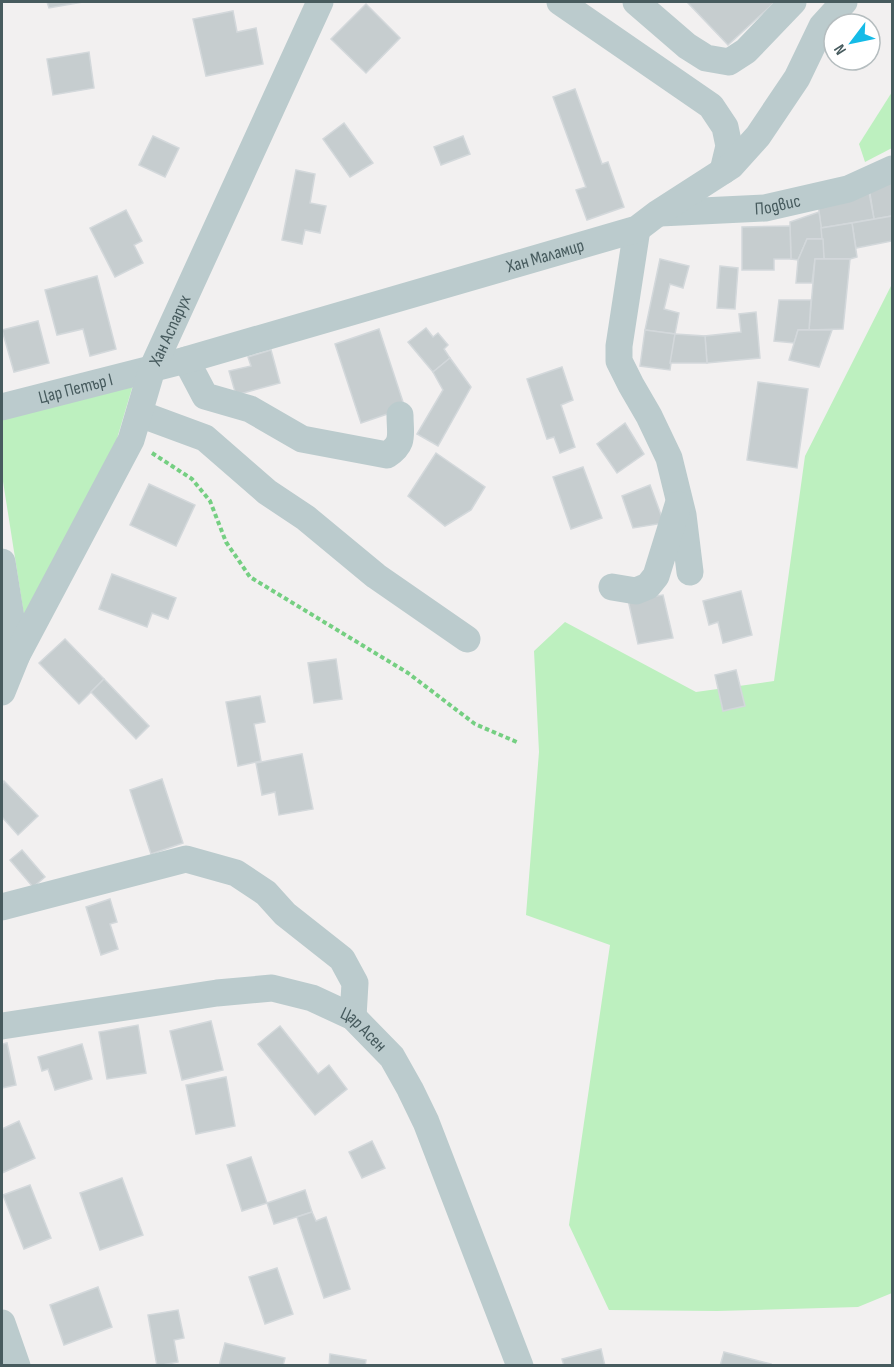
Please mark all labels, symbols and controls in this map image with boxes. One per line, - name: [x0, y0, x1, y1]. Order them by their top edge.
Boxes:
- north arrow: [822, 12, 882, 72]
- text: N: [830, 40, 851, 58]
- street label: Подвис: [754, 190, 802, 219]
- street label: Хан Маламир: [503, 234, 586, 277]
- street label: Хан Аспарух: [144, 291, 195, 370]
- street label: Цар Петър I: [36, 369, 115, 408]
- street label: Цар Асен: [337, 1002, 391, 1056]

